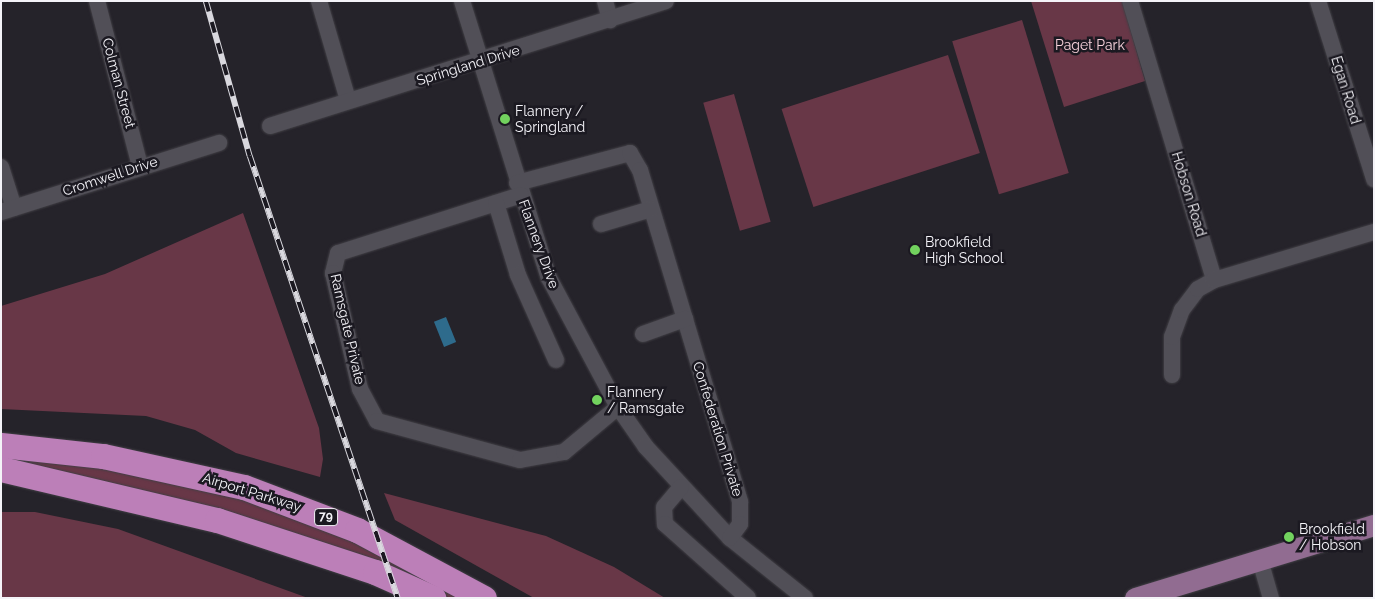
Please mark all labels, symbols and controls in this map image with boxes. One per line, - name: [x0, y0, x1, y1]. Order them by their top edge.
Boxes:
- street label: Colman Street: [99, 36, 139, 130]
- park label: Paget Park: [1055, 37, 1125, 53]
- street label: Springland Drive: [414, 41, 522, 89]
- street label: Egan Road: [1328, 54, 1364, 126]
- place label: Flannery / Springland: [515, 103, 585, 136]
- marker: Flannery / Springland: [499, 113, 511, 125]
- street label: Hobson Road: [1168, 150, 1210, 238]
- street label: Cromwell Drive: [60, 153, 160, 199]
- street label: Flannery Drive: [515, 197, 563, 291]
- place label: Brookfield High School: [925, 234, 1004, 266]
- marker: Brookfield High School: [909, 244, 921, 256]
- street label: Ramsgate Private: [327, 272, 369, 386]
- street label: Confederation Private: [689, 360, 747, 498]
- place label: Flannery / Ramsgate: [607, 384, 684, 417]
- marker: Flannery / Ramsgate: [591, 394, 603, 406]
- street label: Airport Parkway: [201, 469, 303, 515]
- road number: 79: [314, 508, 338, 526]
- place label: Brookfield / Hobson: [1299, 521, 1365, 554]
- marker: Brookfield / Hobson: [1283, 531, 1295, 543]

